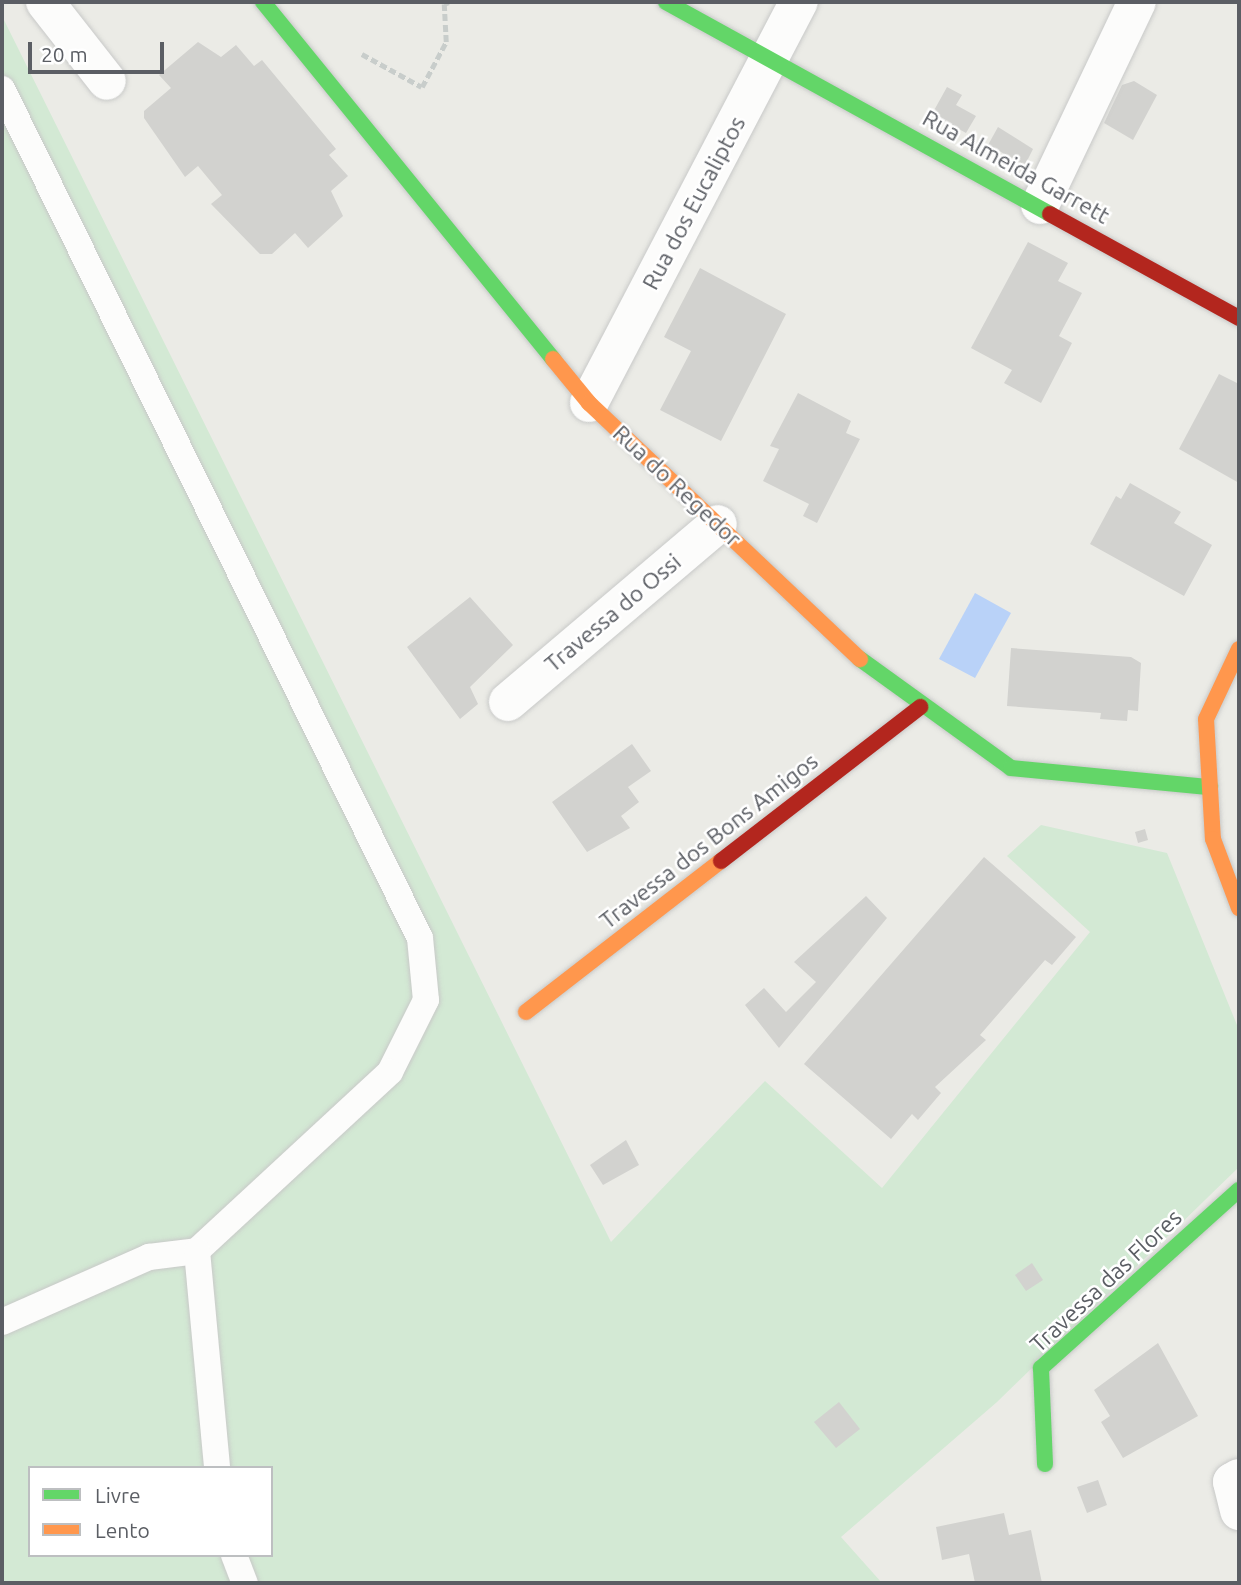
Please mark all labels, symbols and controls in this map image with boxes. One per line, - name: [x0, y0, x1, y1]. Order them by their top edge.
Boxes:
- scale bar: [32, 28, 168, 72]
- text: 20 m: [41, 42, 88, 66]
- street label: Rua Almeida Garrett: [918, 104, 1114, 230]
- street label: Rua dos Eucaliptos: [637, 112, 751, 294]
- street label: Rua do Regedor: [607, 420, 747, 552]
- street label: Travessa do Ossi: [539, 548, 687, 678]
- street label: Travessa dos Bons Amigos: [594, 747, 824, 935]
- street label: Travessa das Flores: [1025, 1204, 1187, 1358]
- legend: [28, 1466, 273, 1557]
- text: Livre: [95, 1483, 141, 1507]
- text: Lento: [95, 1518, 150, 1542]

